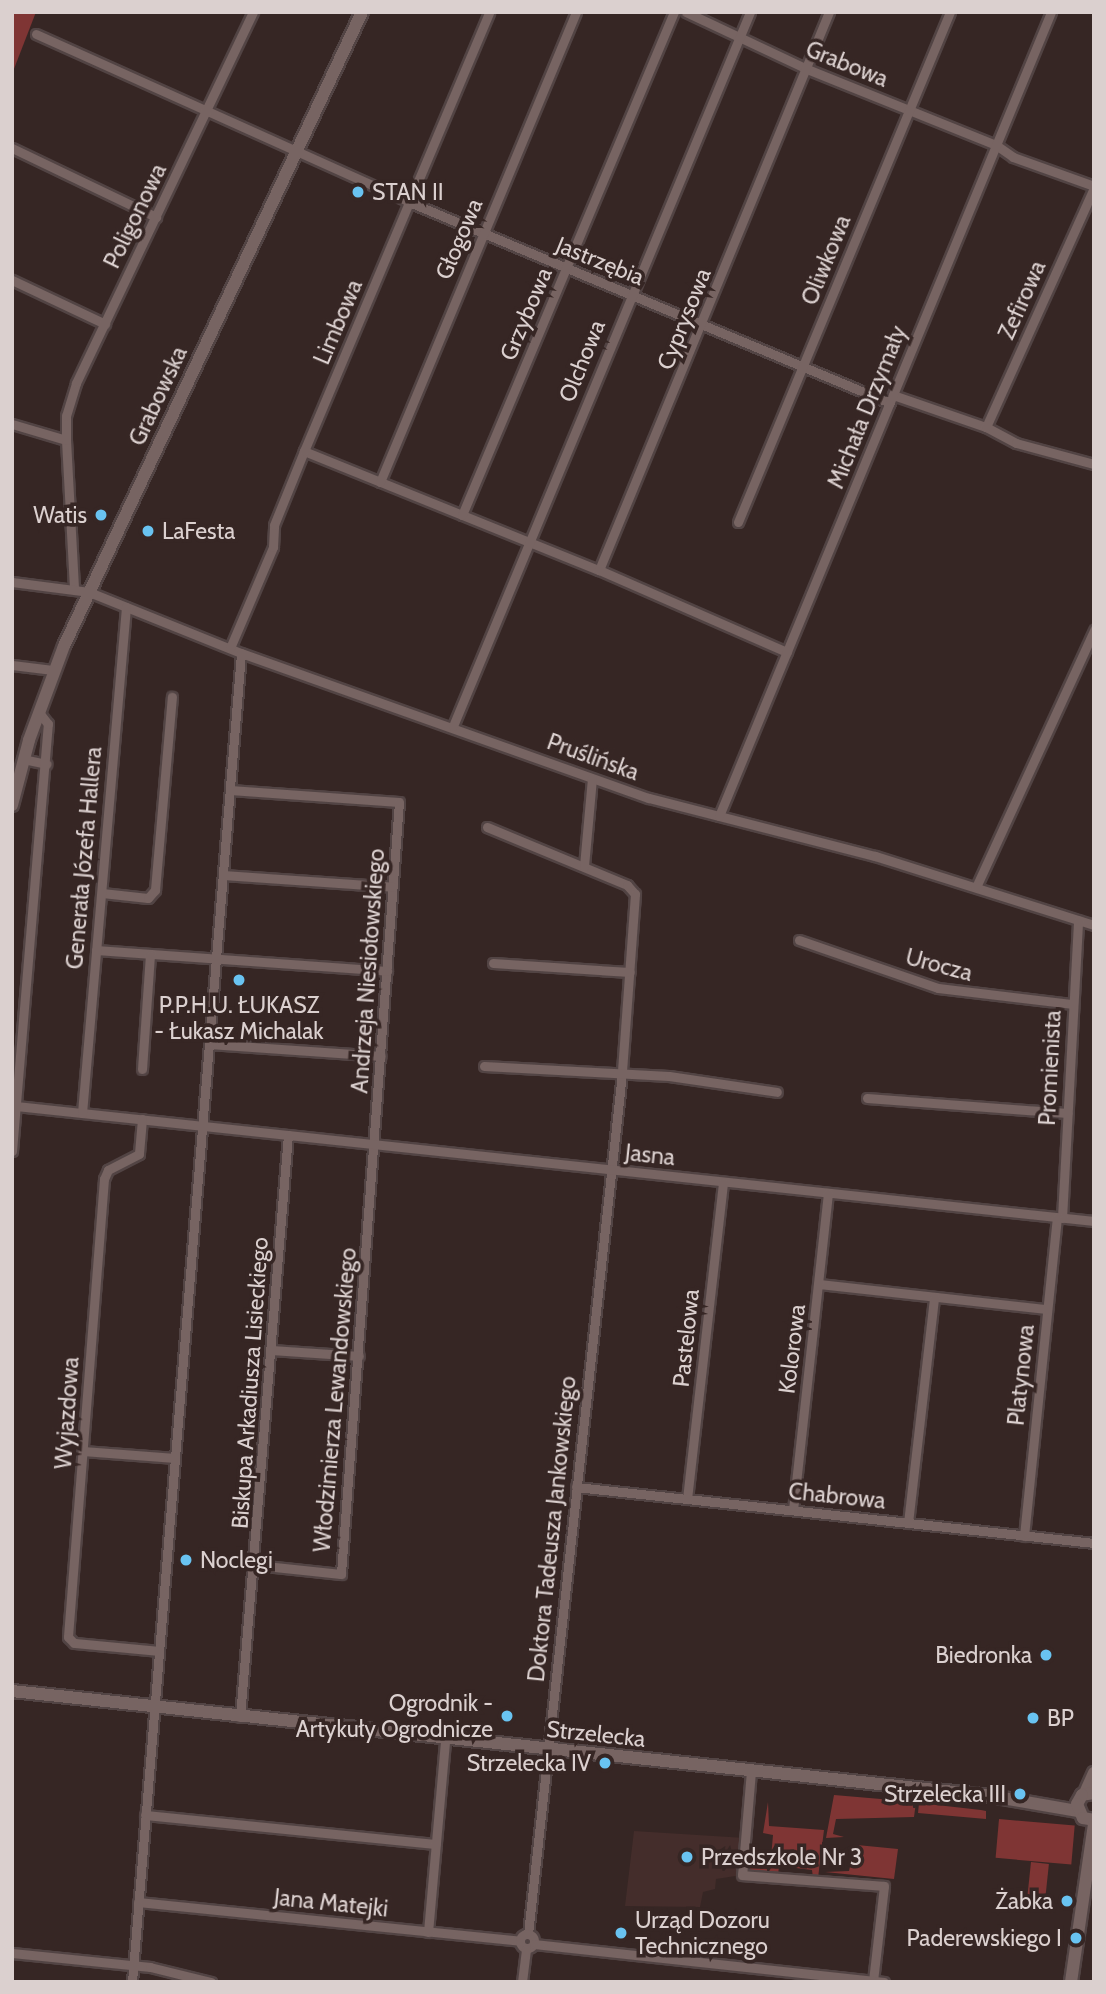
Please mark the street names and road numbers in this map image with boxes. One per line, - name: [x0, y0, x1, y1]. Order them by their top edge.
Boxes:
- street label: Grabowa: [802, 35, 892, 93]
- street label: Poligonowa: [98, 159, 172, 273]
- street label: Głogowa: [430, 194, 488, 284]
- street label: Oliwkowa: [796, 211, 856, 309]
- street label: Jastrzębia: [552, 231, 648, 291]
- street label: Zefirowa: [992, 256, 1052, 344]
- street label: Grzybowa: [494, 264, 558, 364]
- street label: Cyprysowa: [651, 264, 717, 374]
- street label: Limbowa: [308, 275, 368, 369]
- street label: Olchowa: [553, 316, 611, 406]
- street label: Michała Drzymały: [822, 321, 912, 493]
- street label: Grabowska: [123, 342, 193, 450]
- street label: Pruślińska: [543, 728, 643, 786]
- street label: Generała Józefa Hallera: [61, 746, 107, 970]
- street label: Andrzeja Niesiołowskiego: [346, 848, 390, 1094]
- street label: Urocza: [902, 943, 976, 987]
- street label: Promienista: [1033, 1010, 1067, 1126]
- street label: Jasna: [624, 1139, 676, 1171]
- street label: Biskupa Arkadiusza Lisieckiego: [226, 1236, 274, 1530]
- street label: Włodzimierza Lewandowskiego: [308, 1247, 362, 1553]
- street label: Pastelowa: [667, 1288, 705, 1388]
- street label: Kolorowa: [773, 1303, 811, 1395]
- street label: Platynowa: [1002, 1323, 1040, 1427]
- street label: Wyjazdowa: [49, 1356, 85, 1470]
- street label: Doktora Tadeusza Jankowskiego: [522, 1375, 582, 1683]
- street label: Chabrowa: [787, 1477, 887, 1515]
- street label: Strzelecka: [545, 1715, 647, 1753]
- street label: Jana Matejki: [273, 1883, 389, 1923]

